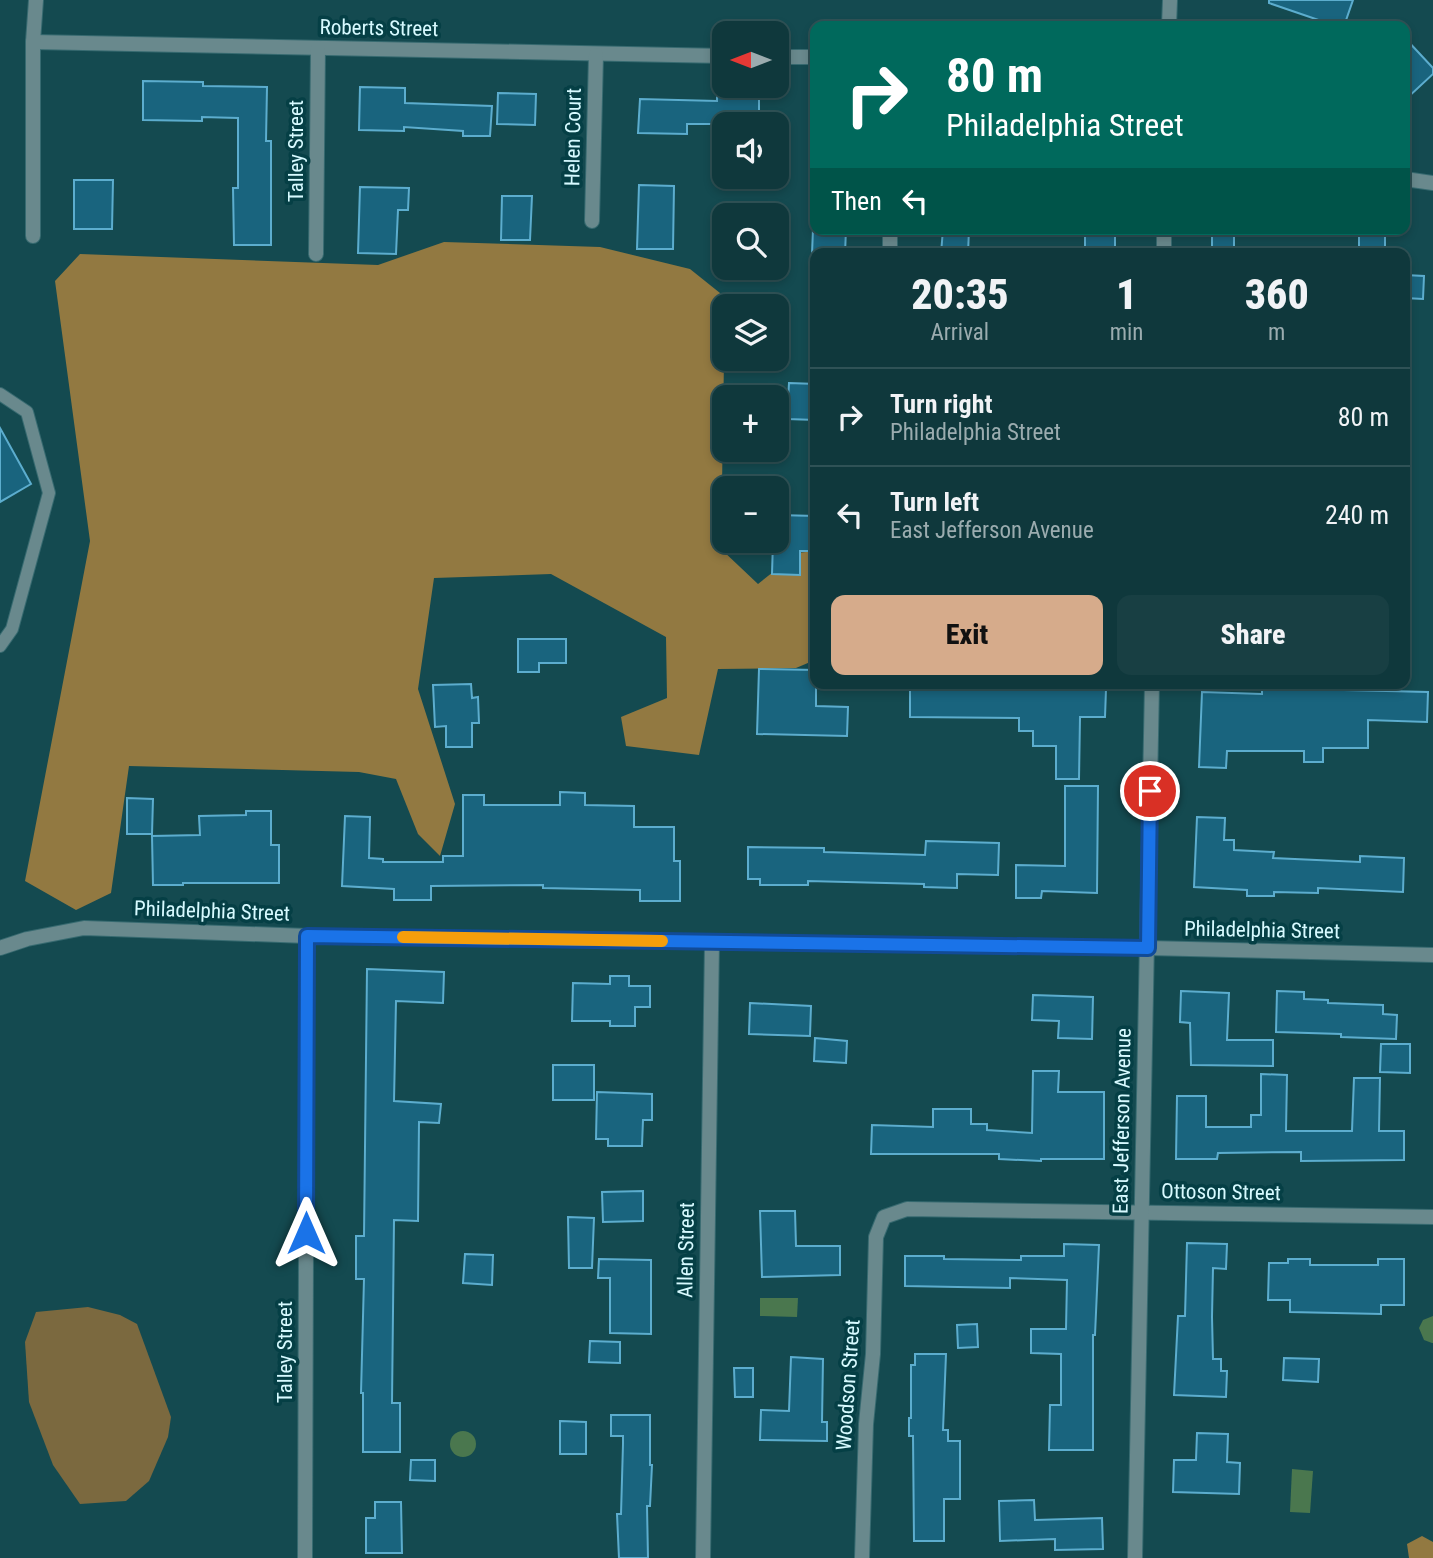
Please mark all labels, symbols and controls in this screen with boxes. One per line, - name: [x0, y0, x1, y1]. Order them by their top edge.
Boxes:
- street label: Roberts Street: [319, 15, 439, 41]
- north arrow: [712, 21, 789, 98]
- map controls: [712, 21, 789, 553]
- text: 80 m: [946, 47, 1043, 104]
- icon: right: [831, 49, 922, 140]
- street label: Helen Court: [560, 88, 586, 186]
- street label: Talley Street: [284, 100, 308, 202]
- text: Philadelphia Street: [946, 106, 1184, 144]
- button: sound: [712, 112, 789, 189]
- icon: left: [896, 182, 934, 220]
- text: Then: [831, 186, 882, 216]
- button: search: [712, 203, 789, 280]
- text: 20:35: [911, 270, 1008, 319]
- text: 1: [1116, 270, 1137, 319]
- text: 360: [1245, 270, 1309, 319]
- button: layers: [712, 294, 789, 371]
- text: Arrival: [931, 319, 989, 346]
- text: min: [1110, 319, 1143, 346]
- text: m: [1268, 319, 1285, 346]
- button: +: [712, 385, 789, 462]
- text: Turn right: [890, 389, 992, 419]
- icon: right: [831, 398, 869, 436]
- text: 80 m: [1338, 402, 1389, 432]
- text: Philadelphia Street: [890, 419, 1061, 446]
- button: −: [712, 476, 789, 553]
- text: Turn left: [890, 487, 979, 517]
- icon: left: [831, 496, 869, 534]
- text: 240 m: [1325, 500, 1389, 530]
- text: East Jefferson Avenue: [890, 517, 1094, 544]
- button: Exit: [831, 595, 1103, 675]
- button: Share: [1117, 595, 1389, 675]
- pin: [1120, 761, 1180, 821]
- icon: arrive: [1131, 772, 1169, 810]
- street label: Philadelphia Street: [134, 896, 290, 926]
- street label: Philadelphia Street: [1184, 917, 1340, 943]
- street label: East Jefferson Avenue: [1108, 1028, 1136, 1214]
- street label: Ottoson Street: [1161, 1179, 1281, 1205]
- position arrow: [269, 1196, 343, 1270]
- street label: Allen Street: [673, 1202, 699, 1298]
- street label: Talley Street: [273, 1301, 297, 1403]
- street label: Woodson Street: [831, 1319, 865, 1451]

